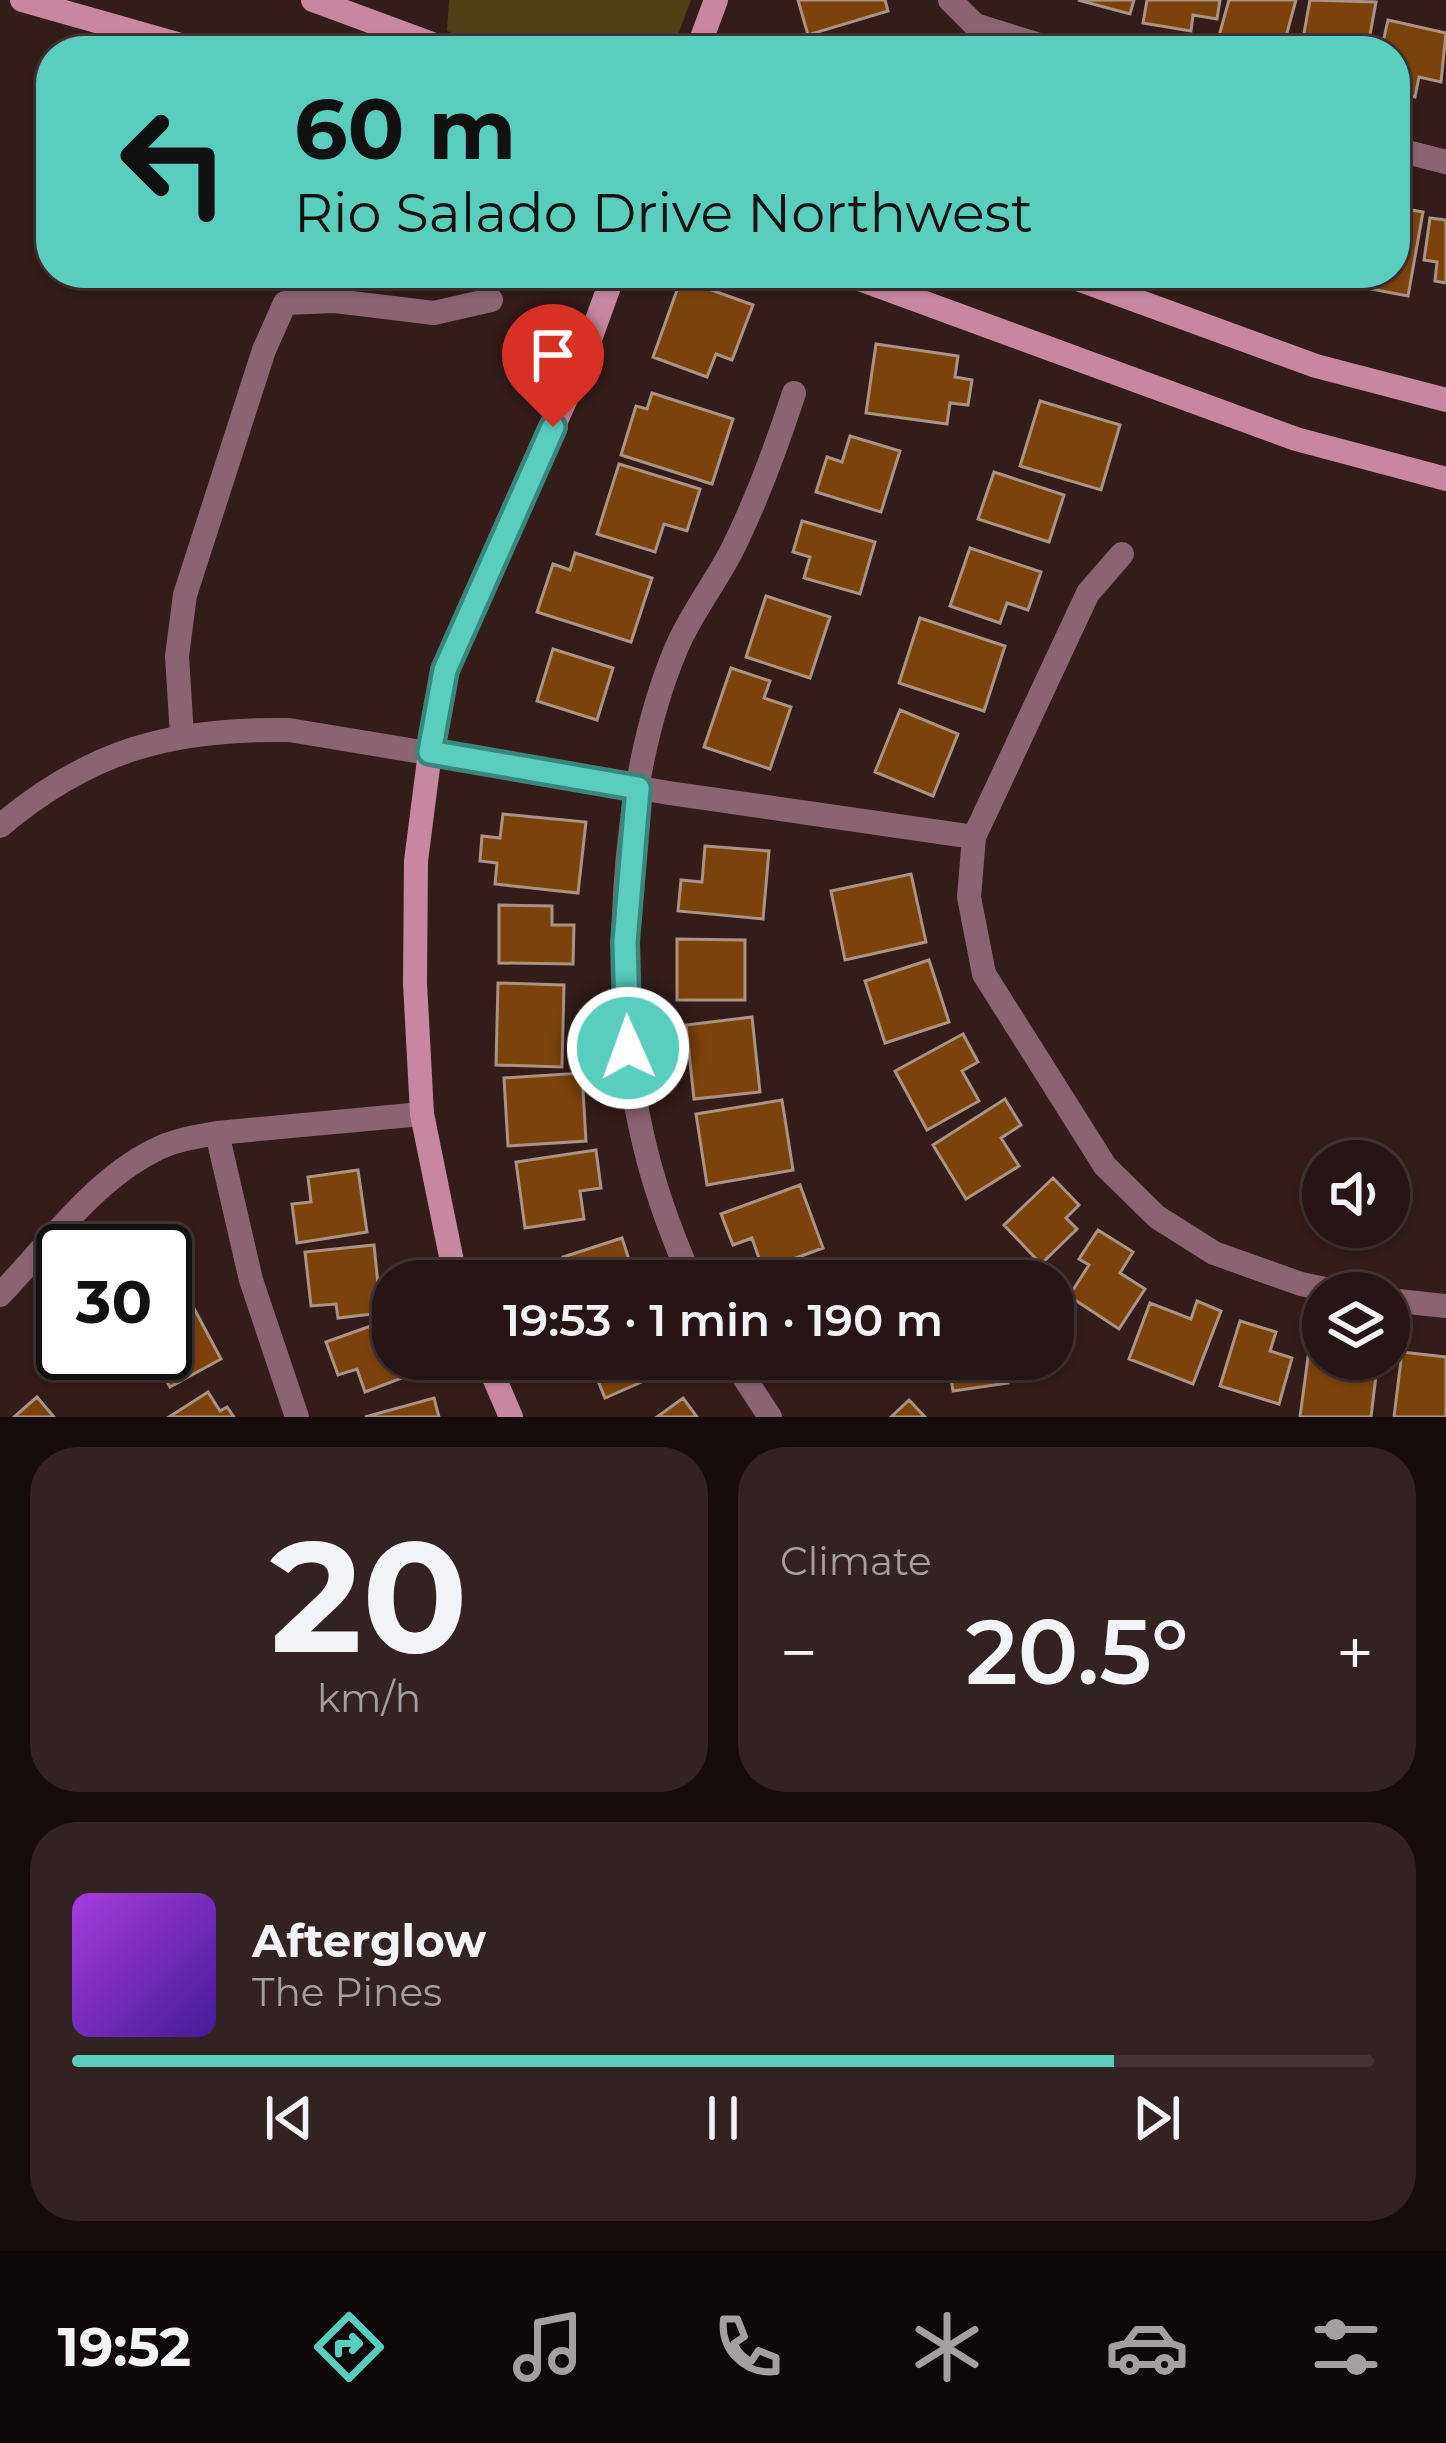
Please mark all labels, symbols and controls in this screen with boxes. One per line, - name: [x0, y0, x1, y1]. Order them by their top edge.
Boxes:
- text: 60 m: [294, 78, 516, 180]
- icon: left: [96, 84, 252, 240]
- text: Rio Salado Drive Northwest: [294, 180, 1033, 246]
- pin: [502, 304, 604, 427]
- icon: arrive: [520, 322, 586, 388]
- position arrow: [565, 985, 691, 1111]
- map controls: [1302, 1140, 1410, 1380]
- button: sound: [1302, 1140, 1410, 1248]
- speed limit sign: 30: [36, 1224, 192, 1380]
- button: layers: [1302, 1272, 1410, 1380]
- text: 19:53 · 1 min · 190 m: [503, 1292, 943, 1347]
- text: 20: [270, 1501, 468, 1691]
- text: Climate: [780, 1537, 932, 1585]
- text: 20.5°: [965, 1597, 1189, 1707]
- text: −: [780, 1612, 818, 1693]
- text: +: [1336, 1612, 1374, 1693]
- text: km/h: [317, 1674, 421, 1722]
- text: Afterglow: [252, 1913, 486, 1968]
- text: The Pines: [252, 1968, 442, 2016]
- icon: previous: [256, 2085, 322, 2151]
- icon: pause: [690, 2085, 756, 2151]
- icon: next: [1124, 2085, 1190, 2151]
- icon: directions: [307, 2305, 391, 2389]
- icon: music: [506, 2305, 590, 2389]
- icon: phone: [706, 2305, 790, 2389]
- icon: climate: [905, 2305, 989, 2389]
- icon: car: [1105, 2305, 1189, 2389]
- icon: filters: [1304, 2305, 1388, 2389]
- text: 19:52: [58, 2314, 191, 2380]

